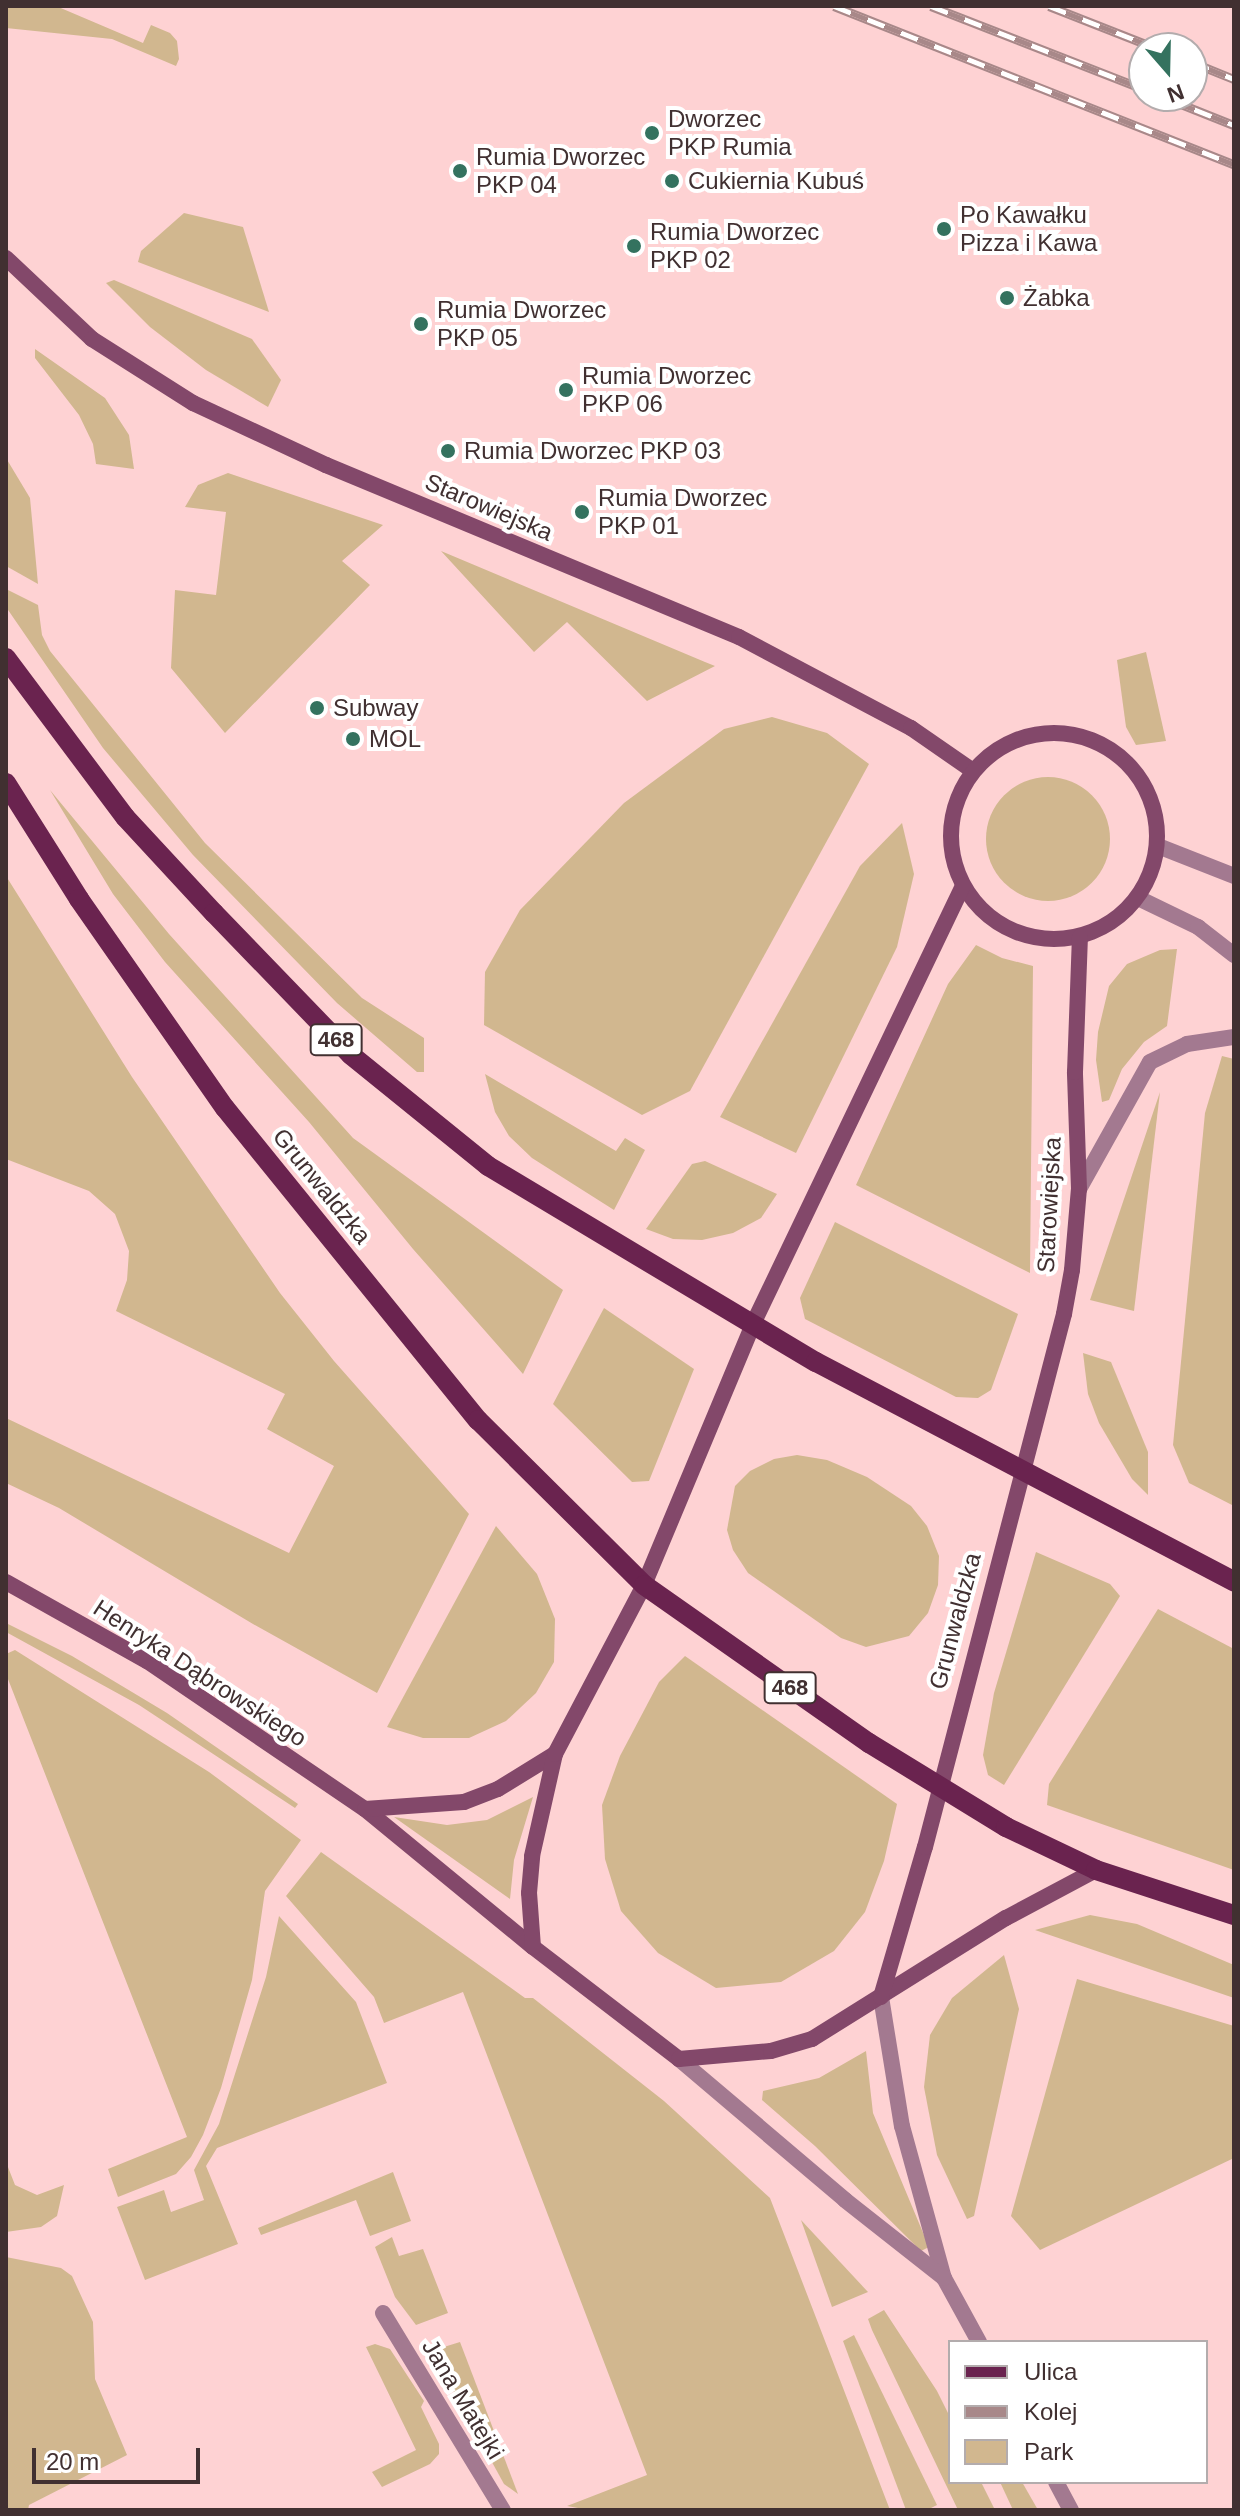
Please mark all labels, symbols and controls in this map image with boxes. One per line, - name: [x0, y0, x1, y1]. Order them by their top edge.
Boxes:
- north arrow: [1128, 32, 1208, 112]
- text: N: [1164, 79, 1187, 108]
- place label: Dworzec PKP Rumia: [668, 105, 792, 161]
- marker: Dworzec PKP Rumia: [643, 124, 661, 142]
- place label: Rumia Dworzec PKP 04: [476, 143, 645, 199]
- marker: Rumia Dworzec PKP 04: [451, 162, 469, 180]
- place label: Cukiernia Kubuś: [688, 167, 864, 195]
- marker: Cukiernia Kubuś: [663, 172, 681, 190]
- place label: Po Kawałku Pizza i Kawa: [960, 201, 1097, 257]
- place label: Rumia Dworzec PKP 02: [650, 218, 819, 274]
- marker: Po Kawałku Pizza i Kawa: [935, 220, 953, 238]
- marker: Rumia Dworzec PKP 02: [625, 237, 643, 255]
- place label: Żabka: [1023, 284, 1090, 312]
- marker: Żabka: [998, 289, 1016, 307]
- place label: Rumia Dworzec PKP 05: [437, 296, 606, 352]
- marker: Rumia Dworzec PKP 05: [412, 315, 430, 333]
- place label: Rumia Dworzec PKP 06: [582, 362, 751, 418]
- marker: Rumia Dworzec PKP 06: [557, 381, 575, 399]
- place label: Rumia Dworzec PKP 03: [464, 437, 721, 465]
- marker: Rumia Dworzec PKP 03: [439, 442, 457, 460]
- street label: Starowiejska: [421, 467, 557, 547]
- place label: Rumia Dworzec PKP 01: [598, 484, 767, 540]
- marker: Rumia Dworzec PKP 01: [573, 503, 591, 521]
- place label: Subway: [333, 694, 418, 722]
- marker: Subway: [308, 699, 326, 717]
- place label: MOL: [369, 725, 421, 753]
- marker: MOL: [344, 730, 362, 748]
- road number: 468: [308, 1022, 364, 1058]
- street label: Grunwaldzka: [267, 1123, 377, 1249]
- street label: Starowiejska: [1031, 1136, 1067, 1274]
- street label: Grunwaldzka: [923, 1550, 987, 1692]
- street label: Henryka Dąbrowskiego: [88, 1593, 312, 1753]
- road number: 468: [762, 1670, 818, 1706]
- street label: Jana Matejki: [416, 2334, 510, 2464]
- legend: [948, 2340, 1208, 2484]
- text: Ulica: [1024, 2358, 1077, 2385]
- text: Kolej: [1024, 2398, 1077, 2425]
- scale bar: [36, 2432, 204, 2482]
- text: Park: [1024, 2438, 1073, 2465]
- text: 20 m: [46, 2448, 99, 2475]

